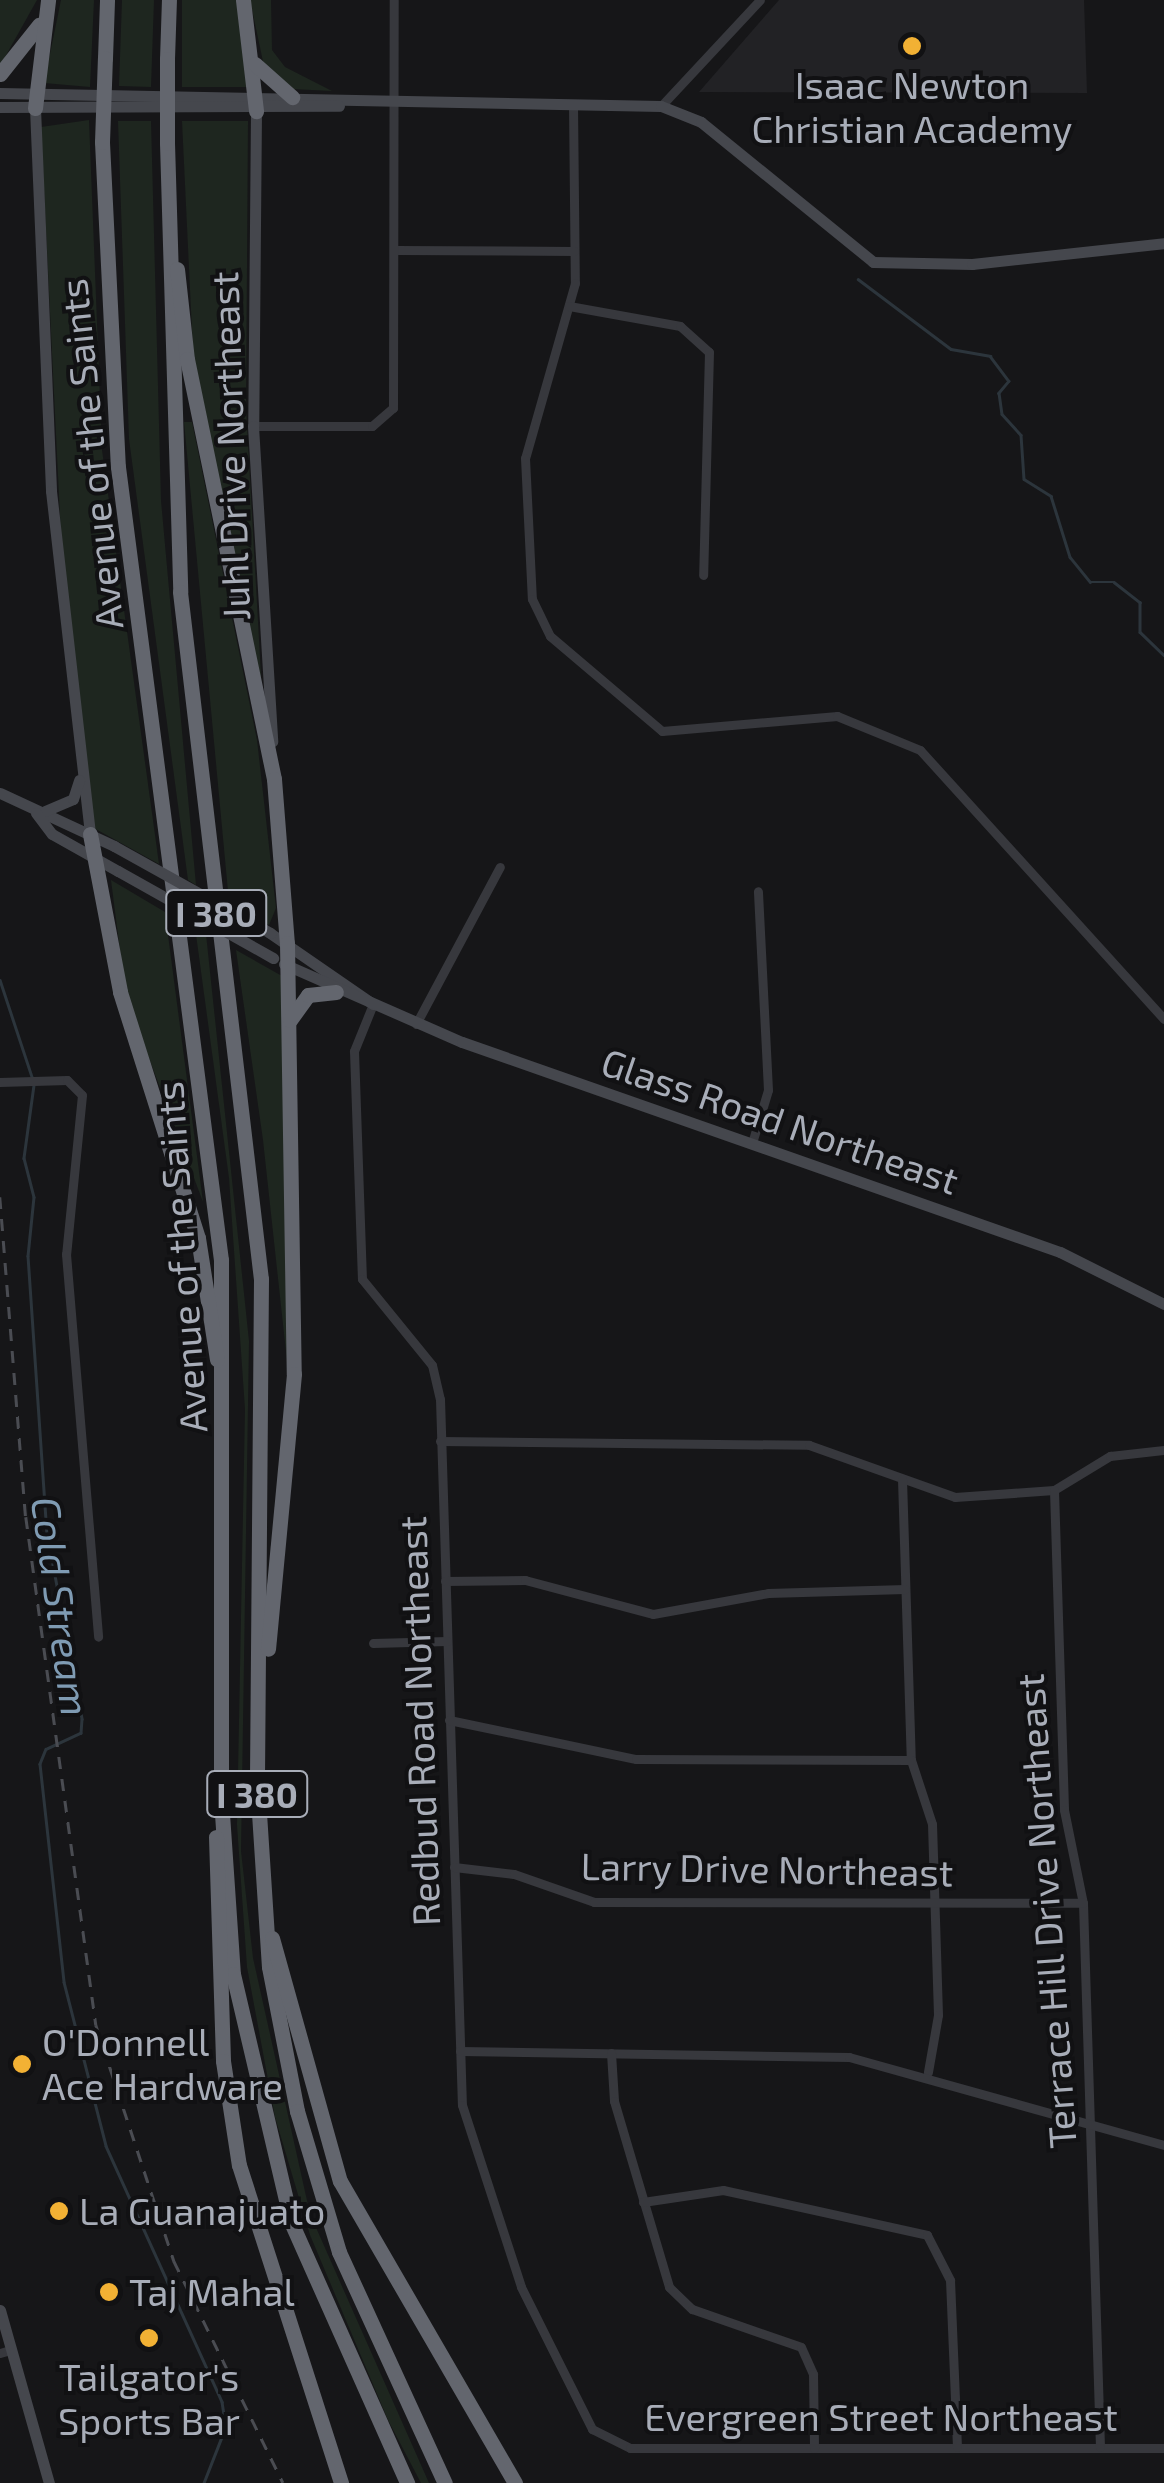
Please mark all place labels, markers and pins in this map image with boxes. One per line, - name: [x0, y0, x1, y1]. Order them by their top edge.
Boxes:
- marker: Isaac Newton Christian Academy: [901, 35, 923, 57]
- place label: Isaac Newton Christian Academy: [751, 62, 1073, 152]
- place label: O'Donnell Ace Hardware: [42, 2019, 283, 2108]
- marker: O'Donnell Ace Hardware: [11, 2053, 33, 2075]
- place label: La Guanajuato: [79, 2188, 325, 2234]
- marker: La Guanajuato: [48, 2200, 70, 2222]
- place label: Taj Mahal: [129, 2269, 295, 2315]
- marker: Taj Mahal: [98, 2281, 120, 2303]
- marker: Tailgator's Sports Bar: [138, 2327, 160, 2349]
- place label: Tailgator's Sports Bar: [58, 2354, 240, 2444]

